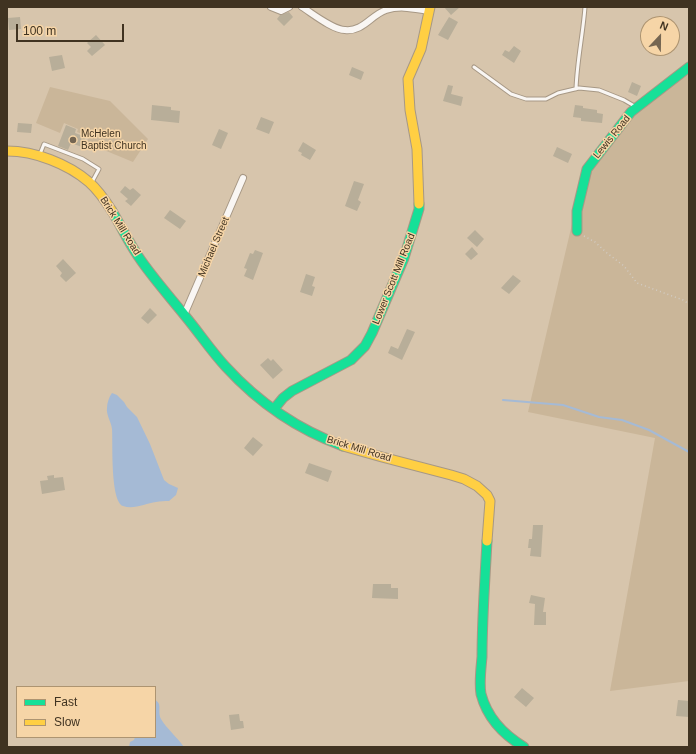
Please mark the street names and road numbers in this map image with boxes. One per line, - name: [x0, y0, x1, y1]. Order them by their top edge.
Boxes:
- street label: Lewis Road: [591, 113, 633, 161]
- street label: Brick Mill Road: [97, 195, 143, 257]
- street label: Michael Street: [196, 215, 232, 279]
- street label: Lower Scott Mill Road: [370, 232, 418, 326]
- street label: Brick Mill Road: [325, 434, 393, 464]

